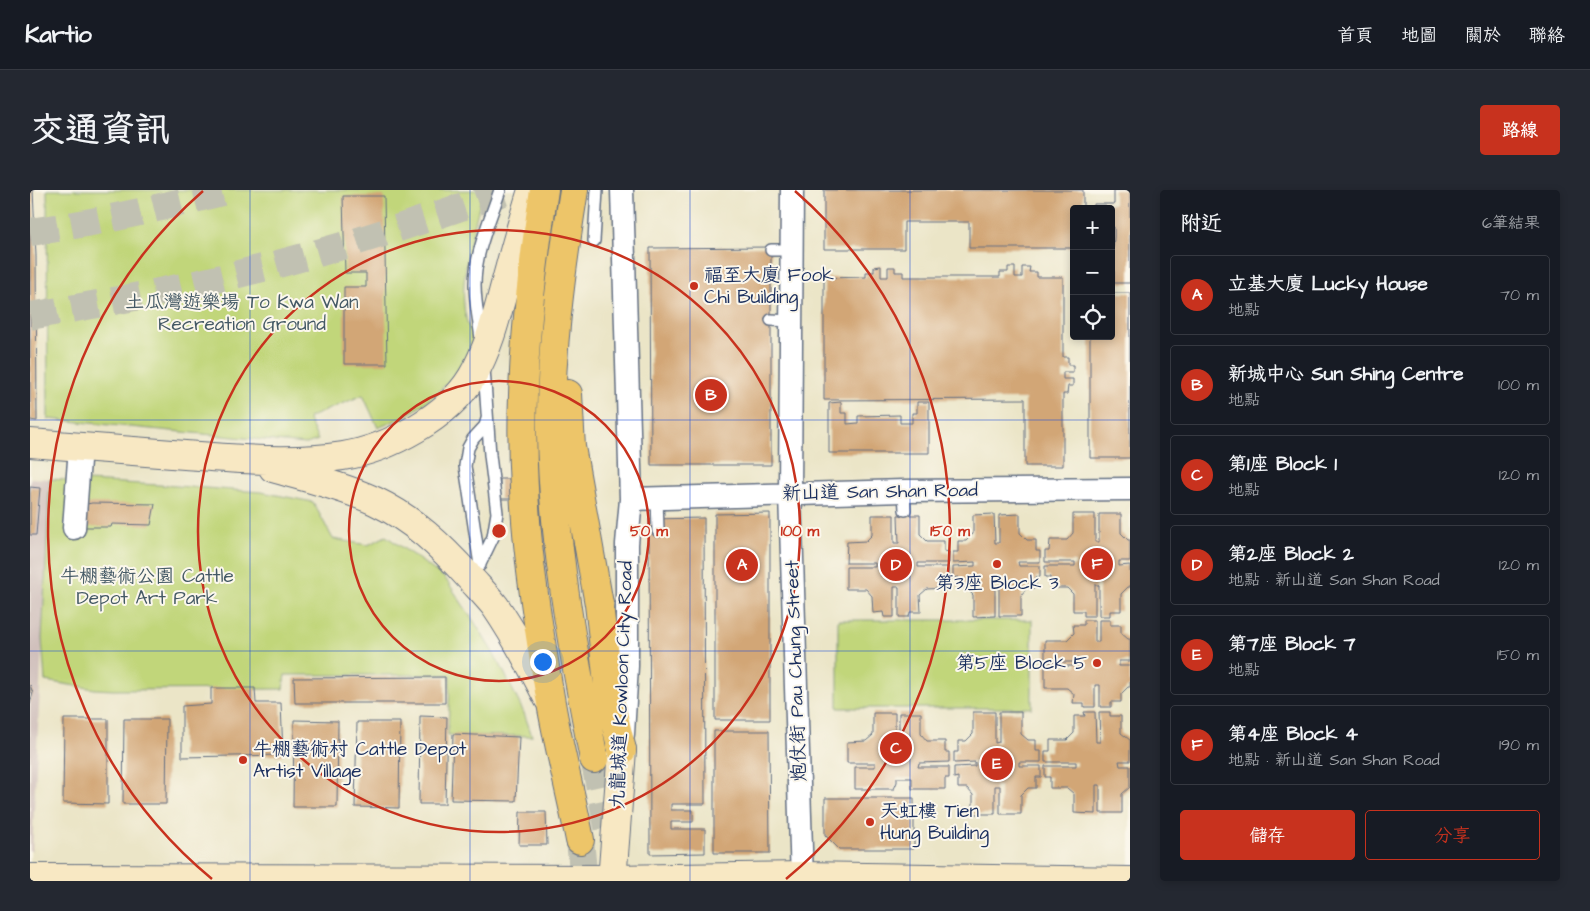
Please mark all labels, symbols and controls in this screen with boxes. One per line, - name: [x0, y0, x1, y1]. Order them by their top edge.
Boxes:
- text: Kartio: [25, 18, 92, 52]
- text: 首頁: [1337, 23, 1373, 48]
- text: 地圖: [1401, 23, 1437, 48]
- text: 關於: [1465, 23, 1501, 48]
- text: 聯絡: [1529, 23, 1565, 48]
- button: 路線: [1480, 105, 1560, 155]
- text: 交通資訊: [30, 106, 170, 155]
- map controls: [1070, 205, 1115, 340]
- button: +: [1070, 205, 1115, 250]
- text: 附近: [1180, 209, 1222, 238]
- text: 6筆結果: [1482, 212, 1540, 234]
- button: −: [1070, 250, 1115, 295]
- place label: 福至大廈 Fook Chi Building: [704, 262, 834, 312]
- text: 立基大廈 Lucky House: [1228, 271, 1428, 298]
- marker: 福至大廈 Fook Chi Building: [688, 280, 700, 292]
- text: A: [1192, 284, 1202, 306]
- text: 70 m: [1500, 284, 1539, 306]
- park label: 土瓜灣遊樂場 To Kwa Wan Recreation Ground: [126, 289, 358, 338]
- button: locate: [1070, 295, 1115, 340]
- text: 地點: [1228, 299, 1260, 321]
- text: 新城中心 Sun Shing Centre: [1228, 361, 1464, 388]
- text: B: [1191, 374, 1203, 396]
- text: 100 m: [1498, 374, 1539, 396]
- pin: B: [695, 376, 727, 414]
- text: 地點: [1228, 389, 1260, 411]
- text: 第1座 Block 1: [1228, 451, 1337, 478]
- text: C: [1191, 464, 1203, 486]
- text: 120 m: [1499, 464, 1539, 486]
- street label: 新山道 San Shan Road: [782, 477, 978, 507]
- text: 地點: [1228, 479, 1260, 501]
- text: 50 m: [630, 521, 668, 542]
- text: 100 m: [781, 521, 820, 542]
- text: 150 m: [930, 521, 970, 542]
- centre of rings: [490, 522, 508, 540]
- text: 第2座 Block 2: [1228, 541, 1354, 568]
- pin: F: [1081, 545, 1113, 583]
- pin: A: [726, 546, 758, 584]
- pin: D: [880, 546, 912, 584]
- text: D: [1192, 554, 1202, 576]
- text: 120 m: [1499, 554, 1539, 576]
- marker: 第3座 Block 3: [991, 558, 1003, 570]
- street label: 炮仗街 Pau Chung Street: [779, 559, 814, 782]
- street label: 九龍城道 Kowloon City Road: [604, 560, 641, 810]
- park label: 牛棚藝術公園 Cattle Depot Art Park: [60, 563, 234, 612]
- text: 地點 · 新山道 San Shan Road: [1228, 569, 1440, 591]
- place label: 第3座 Block 3: [935, 570, 1059, 597]
- text: 第7座 Block 7: [1228, 631, 1355, 658]
- text: E: [1192, 644, 1202, 666]
- text: 150 m: [1497, 644, 1539, 666]
- your location: [530, 649, 556, 675]
- place label: 第5座 Block 5: [956, 650, 1088, 677]
- marker: 第5座 Block 5: [1091, 657, 1103, 669]
- text: 地點: [1228, 659, 1260, 681]
- text: 第4座 Block 4: [1228, 721, 1358, 748]
- pin: C: [880, 729, 912, 767]
- text: F: [1191, 734, 1203, 756]
- text: 190 m: [1499, 734, 1539, 756]
- place label: 牛棚藝術村 Cattle Depot Artist Village: [253, 736, 467, 786]
- pin: E: [981, 745, 1013, 783]
- text: 地點 · 新山道 San Shan Road: [1228, 749, 1440, 771]
- marker: 牛棚藝術村 Cattle Depot Artist Village: [237, 754, 249, 766]
- place label: 天虹樓 Tien Hung Building: [880, 798, 989, 848]
- button: 儲存: [1180, 810, 1355, 860]
- button: 分享: [1365, 810, 1540, 860]
- marker: 天虹樓 Tien Hung Building: [864, 816, 876, 828]

